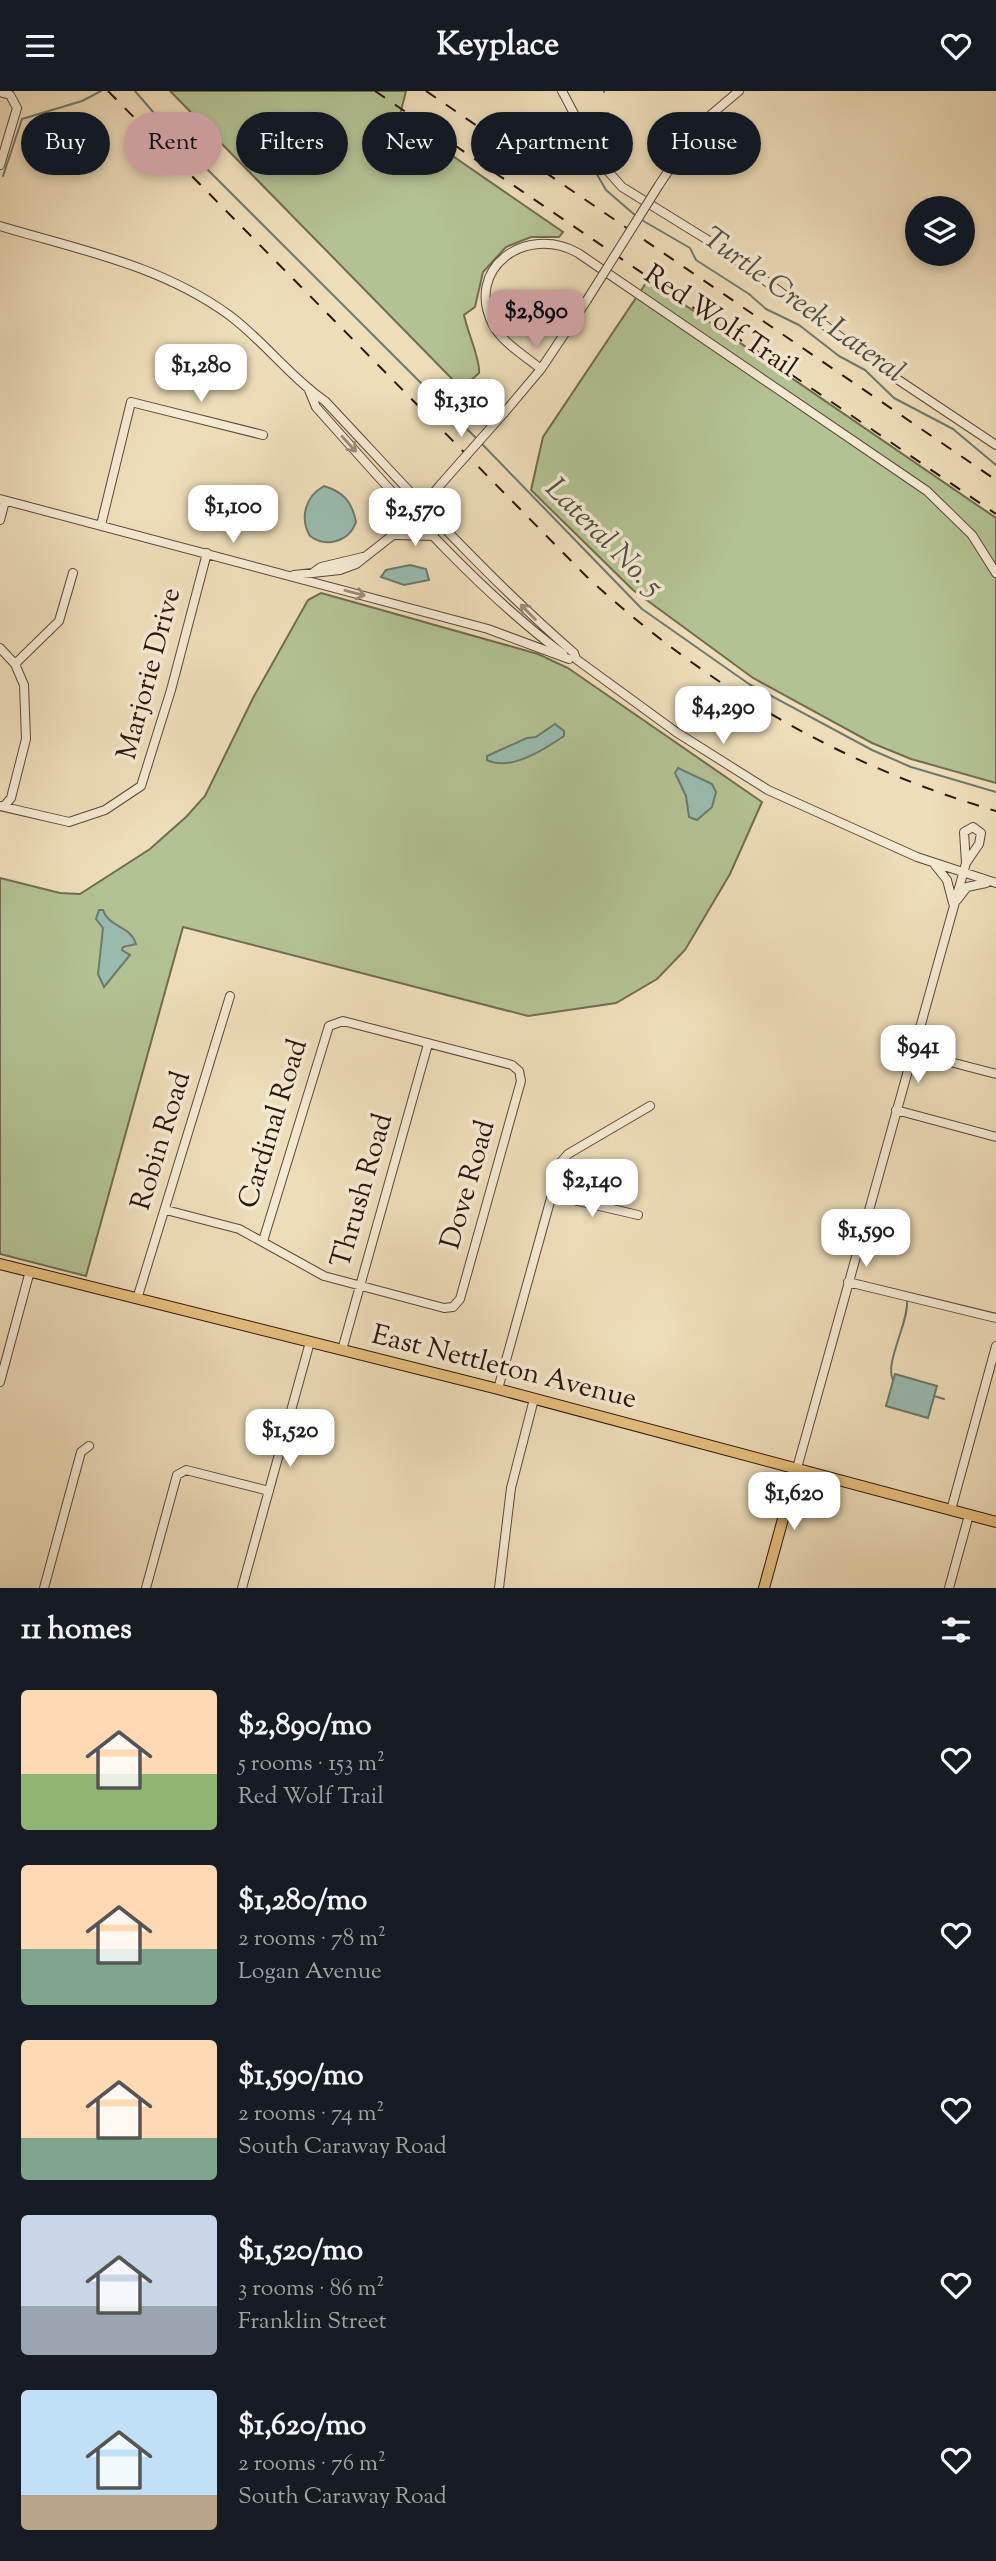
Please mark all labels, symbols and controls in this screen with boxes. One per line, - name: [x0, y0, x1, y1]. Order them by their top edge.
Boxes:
- text: Keyplace: [437, 23, 559, 69]
- icon: menu: [21, 27, 59, 65]
- icon: heart: [937, 27, 975, 65]
- chip: Buy: [21, 112, 110, 175]
- chip: Rent: [124, 112, 222, 175]
- chip: Filters: [236, 112, 348, 175]
- chip: New: [362, 112, 457, 175]
- chip: Apartment: [471, 112, 633, 175]
- chip: House: [647, 112, 761, 175]
- map controls: [905, 196, 975, 266]
- button: layers: [905, 196, 975, 266]
- water label: Turtle Creek Lateral: [693, 218, 913, 394]
- street label: Red Wolf Trail: [635, 256, 805, 388]
- pin: $2,890: [479, 291, 593, 350]
- text: $2,890: [504, 296, 568, 329]
- pin: $1,280: [144, 345, 258, 404]
- text: $1,280: [171, 350, 231, 383]
- pin: $1,310: [404, 379, 518, 439]
- text: $1,310: [434, 385, 488, 418]
- one-way arrow: [341, 435, 357, 453]
- water label: Lateral No. 5: [534, 469, 673, 608]
- pin: $1,100: [176, 485, 290, 545]
- pin: $2,570: [358, 489, 472, 548]
- text: $1,100: [204, 491, 262, 524]
- text: $2,570: [385, 494, 445, 527]
- street label: Marjorie Drive: [108, 584, 192, 764]
- one-way arrow: [344, 588, 366, 601]
- one-way arrow: [519, 604, 536, 621]
- pin: $4,290: [666, 687, 780, 746]
- text: $4,290: [691, 692, 755, 725]
- pin: $941: [877, 1025, 959, 1085]
- text: $941: [897, 1031, 939, 1064]
- street label: Cardinal Road: [229, 1034, 319, 1214]
- street label: Robin Road: [122, 1067, 202, 1215]
- street label: Thrush Road: [322, 1109, 404, 1273]
- street label: Dove Road: [432, 1116, 507, 1254]
- pin: $2,140: [535, 1159, 649, 1219]
- text: $2,140: [562, 1165, 622, 1198]
- pin: $1,590: [809, 1209, 923, 1269]
- text: $1,590: [837, 1215, 895, 1248]
- street label: East Nettleton Avenue: [367, 1316, 641, 1420]
- pin: $1,520: [233, 1409, 347, 1469]
- text: $1,520: [261, 1415, 319, 1448]
- pin: $1,620: [737, 1473, 851, 1532]
- text: $1,620: [764, 1478, 824, 1511]
- text: 11 homes: [21, 1609, 132, 1652]
- icon: filters: [937, 1611, 975, 1649]
- text: $2,890/mo: [238, 1705, 372, 1748]
- icon: home: [77, 1718, 161, 1802]
- icon: heart: [937, 1741, 975, 1779]
- text: 5 rooms · 153 m²: [238, 1748, 385, 1781]
- text: Red Wolf Trail: [238, 1781, 384, 1814]
- text: $1,280/mo: [238, 1880, 367, 1923]
- icon: home: [77, 1893, 161, 1977]
- icon: heart: [937, 1916, 975, 1954]
- text: 2 rooms · 78 m²: [238, 1923, 386, 1956]
- text: Logan Avenue: [238, 1956, 382, 1989]
- text: $1,590/mo: [238, 2055, 364, 2098]
- icon: home: [77, 2068, 161, 2152]
- icon: heart: [937, 2091, 975, 2129]
- text: 2 rooms · 74 m²: [238, 2098, 384, 2131]
- text: South Caraway Road: [238, 2131, 447, 2164]
- text: $1,520/mo: [238, 2230, 363, 2273]
- icon: home: [77, 2243, 161, 2327]
- icon: heart: [937, 2266, 975, 2304]
- text: 3 rooms · 86 m²: [238, 2273, 384, 2306]
- text: Franklin Street: [238, 2306, 387, 2339]
- text: $1,620/mo: [238, 2405, 366, 2448]
- icon: home: [77, 2418, 161, 2502]
- icon: heart: [937, 2441, 975, 2479]
- text: 2 rooms · 76 m²: [238, 2448, 386, 2481]
- text: South Caraway Road: [238, 2481, 447, 2514]

